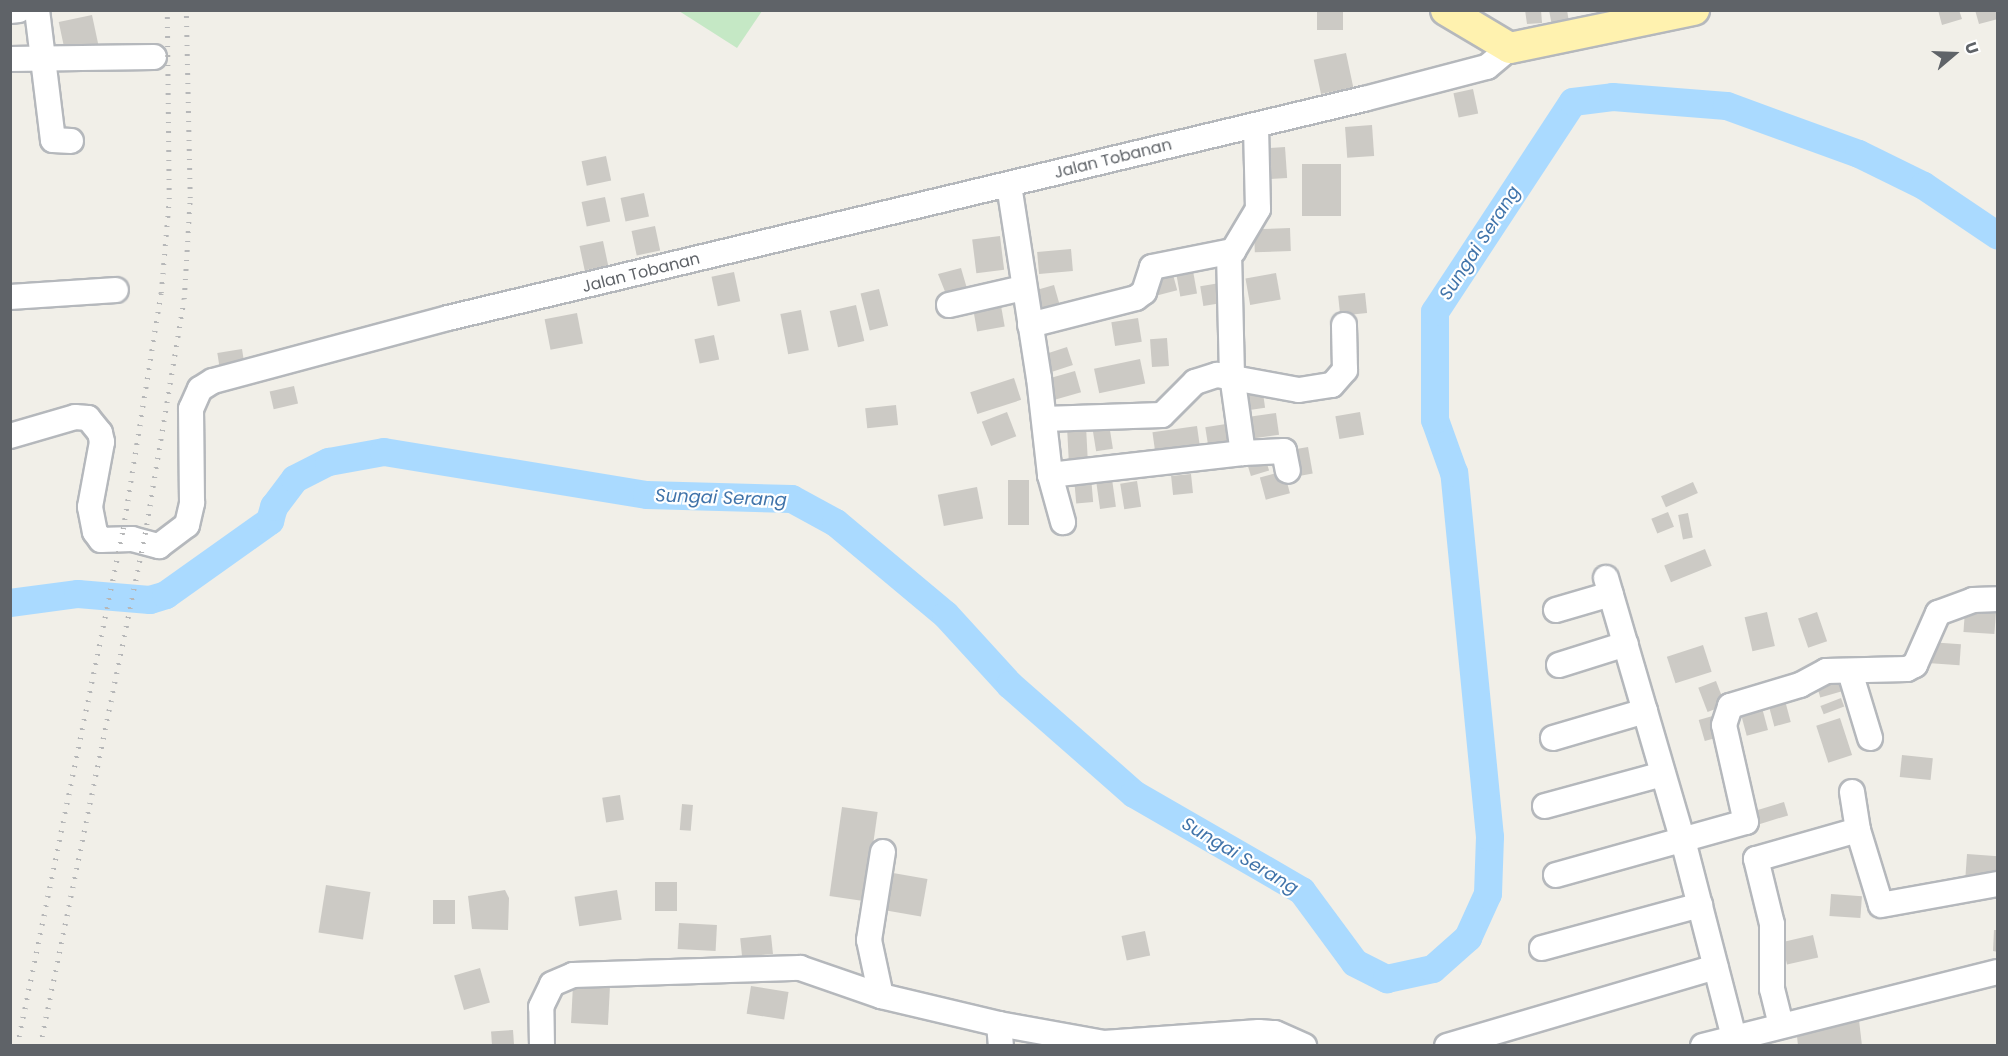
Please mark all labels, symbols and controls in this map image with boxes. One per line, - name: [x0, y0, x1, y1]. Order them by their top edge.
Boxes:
- north arrow: [1924, 24, 1984, 84]
- text: U: [1959, 39, 1984, 57]
- street label: Jalan Tobanan: [1052, 135, 1174, 183]
- water label: Sungai Serang: [1435, 182, 1525, 304]
- street label: Jalan Tobanan: [580, 249, 702, 297]
- water label: Sungai Serang: [655, 485, 787, 511]
- water label: Sungai Serang: [1178, 813, 1302, 899]

